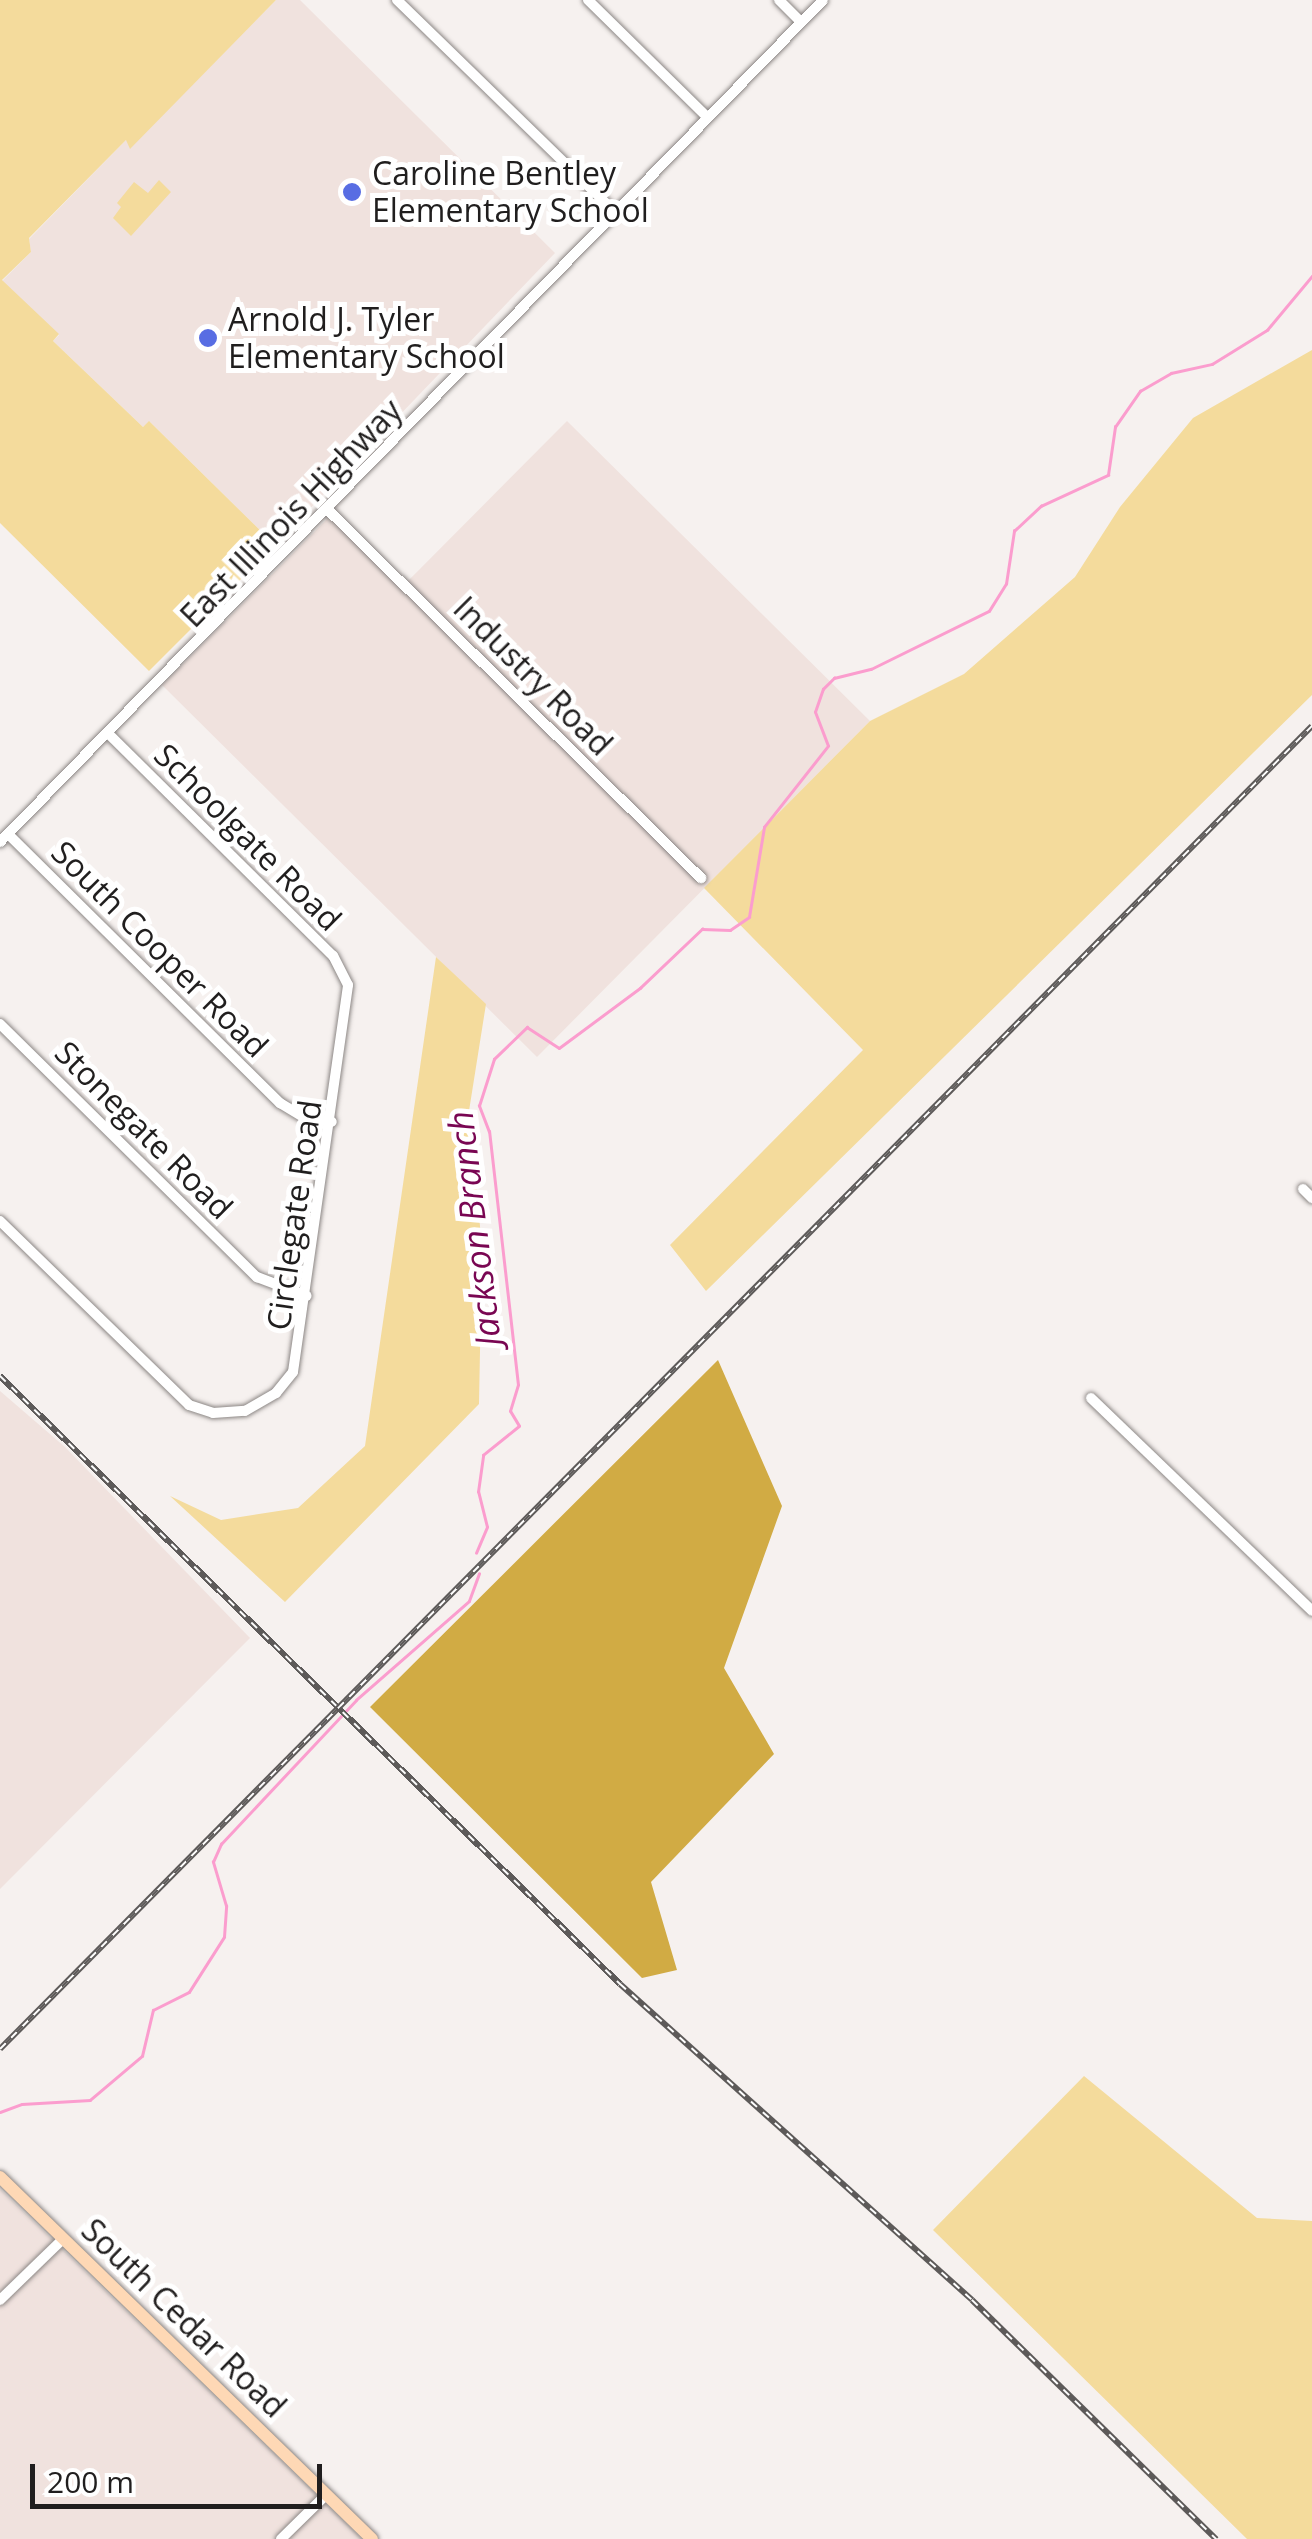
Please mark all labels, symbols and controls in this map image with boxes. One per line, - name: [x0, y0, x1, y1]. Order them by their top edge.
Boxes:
- place label: Caroline Bentley Elementary School: [372, 155, 649, 230]
- marker: Caroline Bentley Elementary School: [341, 181, 363, 203]
- place label: Arnold J. Tyler Elementary School: [228, 301, 505, 376]
- marker: Arnold J. Tyler Elementary School: [197, 327, 219, 349]
- street label: East Illinois Highway: [172, 391, 410, 635]
- street label: Industry Road: [446, 589, 620, 763]
- street label: Schoolgate Road: [147, 736, 349, 938]
- street label: South Cooper Road: [44, 833, 276, 1065]
- street label: Stonegate Road: [47, 1033, 241, 1227]
- street label: Circlegate Road: [259, 1098, 329, 1332]
- water label: Jackson Branch: [439, 1109, 509, 1349]
- street label: South Cedar Road: [74, 2211, 294, 2425]
- scale bar: [35, 2444, 328, 2506]
- text: 200 m: [47, 2461, 134, 2502]

